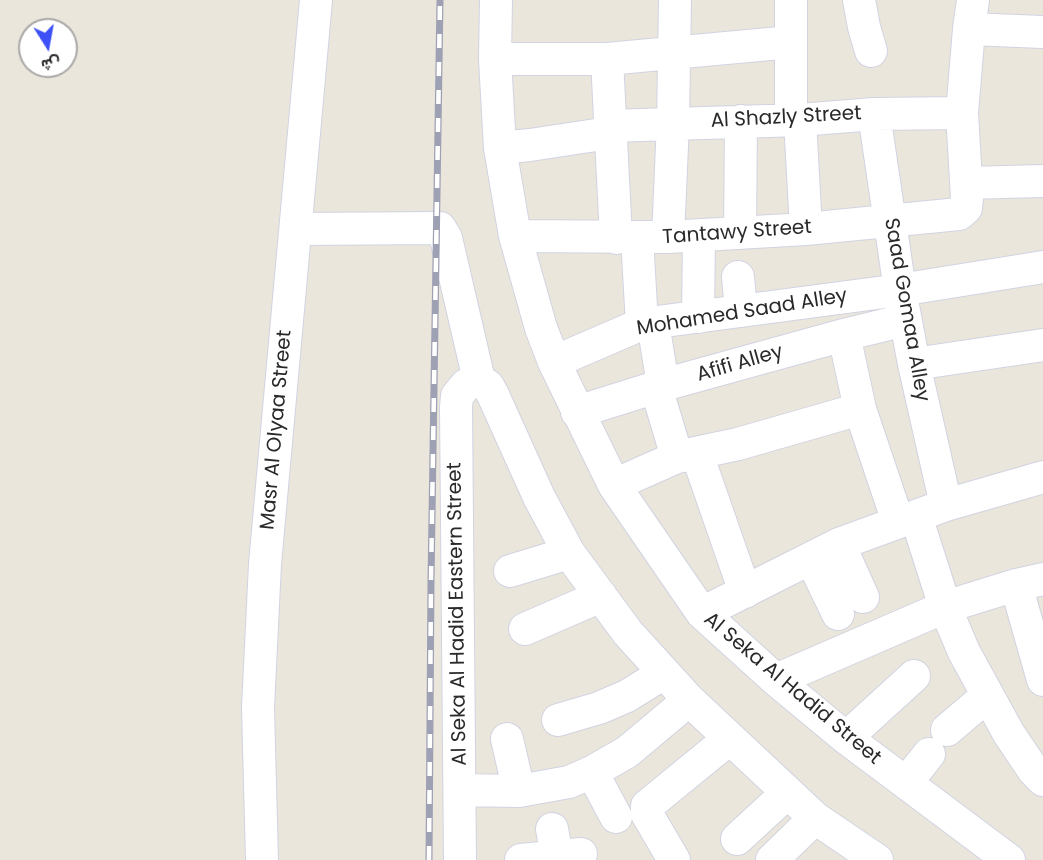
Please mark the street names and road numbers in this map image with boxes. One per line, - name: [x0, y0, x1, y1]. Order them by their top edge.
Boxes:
- street label: Al Shazly Street: [710, 102, 862, 134]
- street label: Tantawy Street: [662, 216, 812, 250]
- street label: Saad Gomaa Alley: [878, 216, 934, 404]
- street label: Mohamed Saad Alley: [635, 285, 849, 341]
- street label: Masr Al Olyaa Street: [256, 329, 298, 531]
- street label: Afifi Alley: [694, 340, 786, 388]
- street label: Al Seka Al Hadid Eastern Street: [443, 462, 473, 766]
- street label: Al Seka Al Hadid Street: [698, 608, 886, 770]

